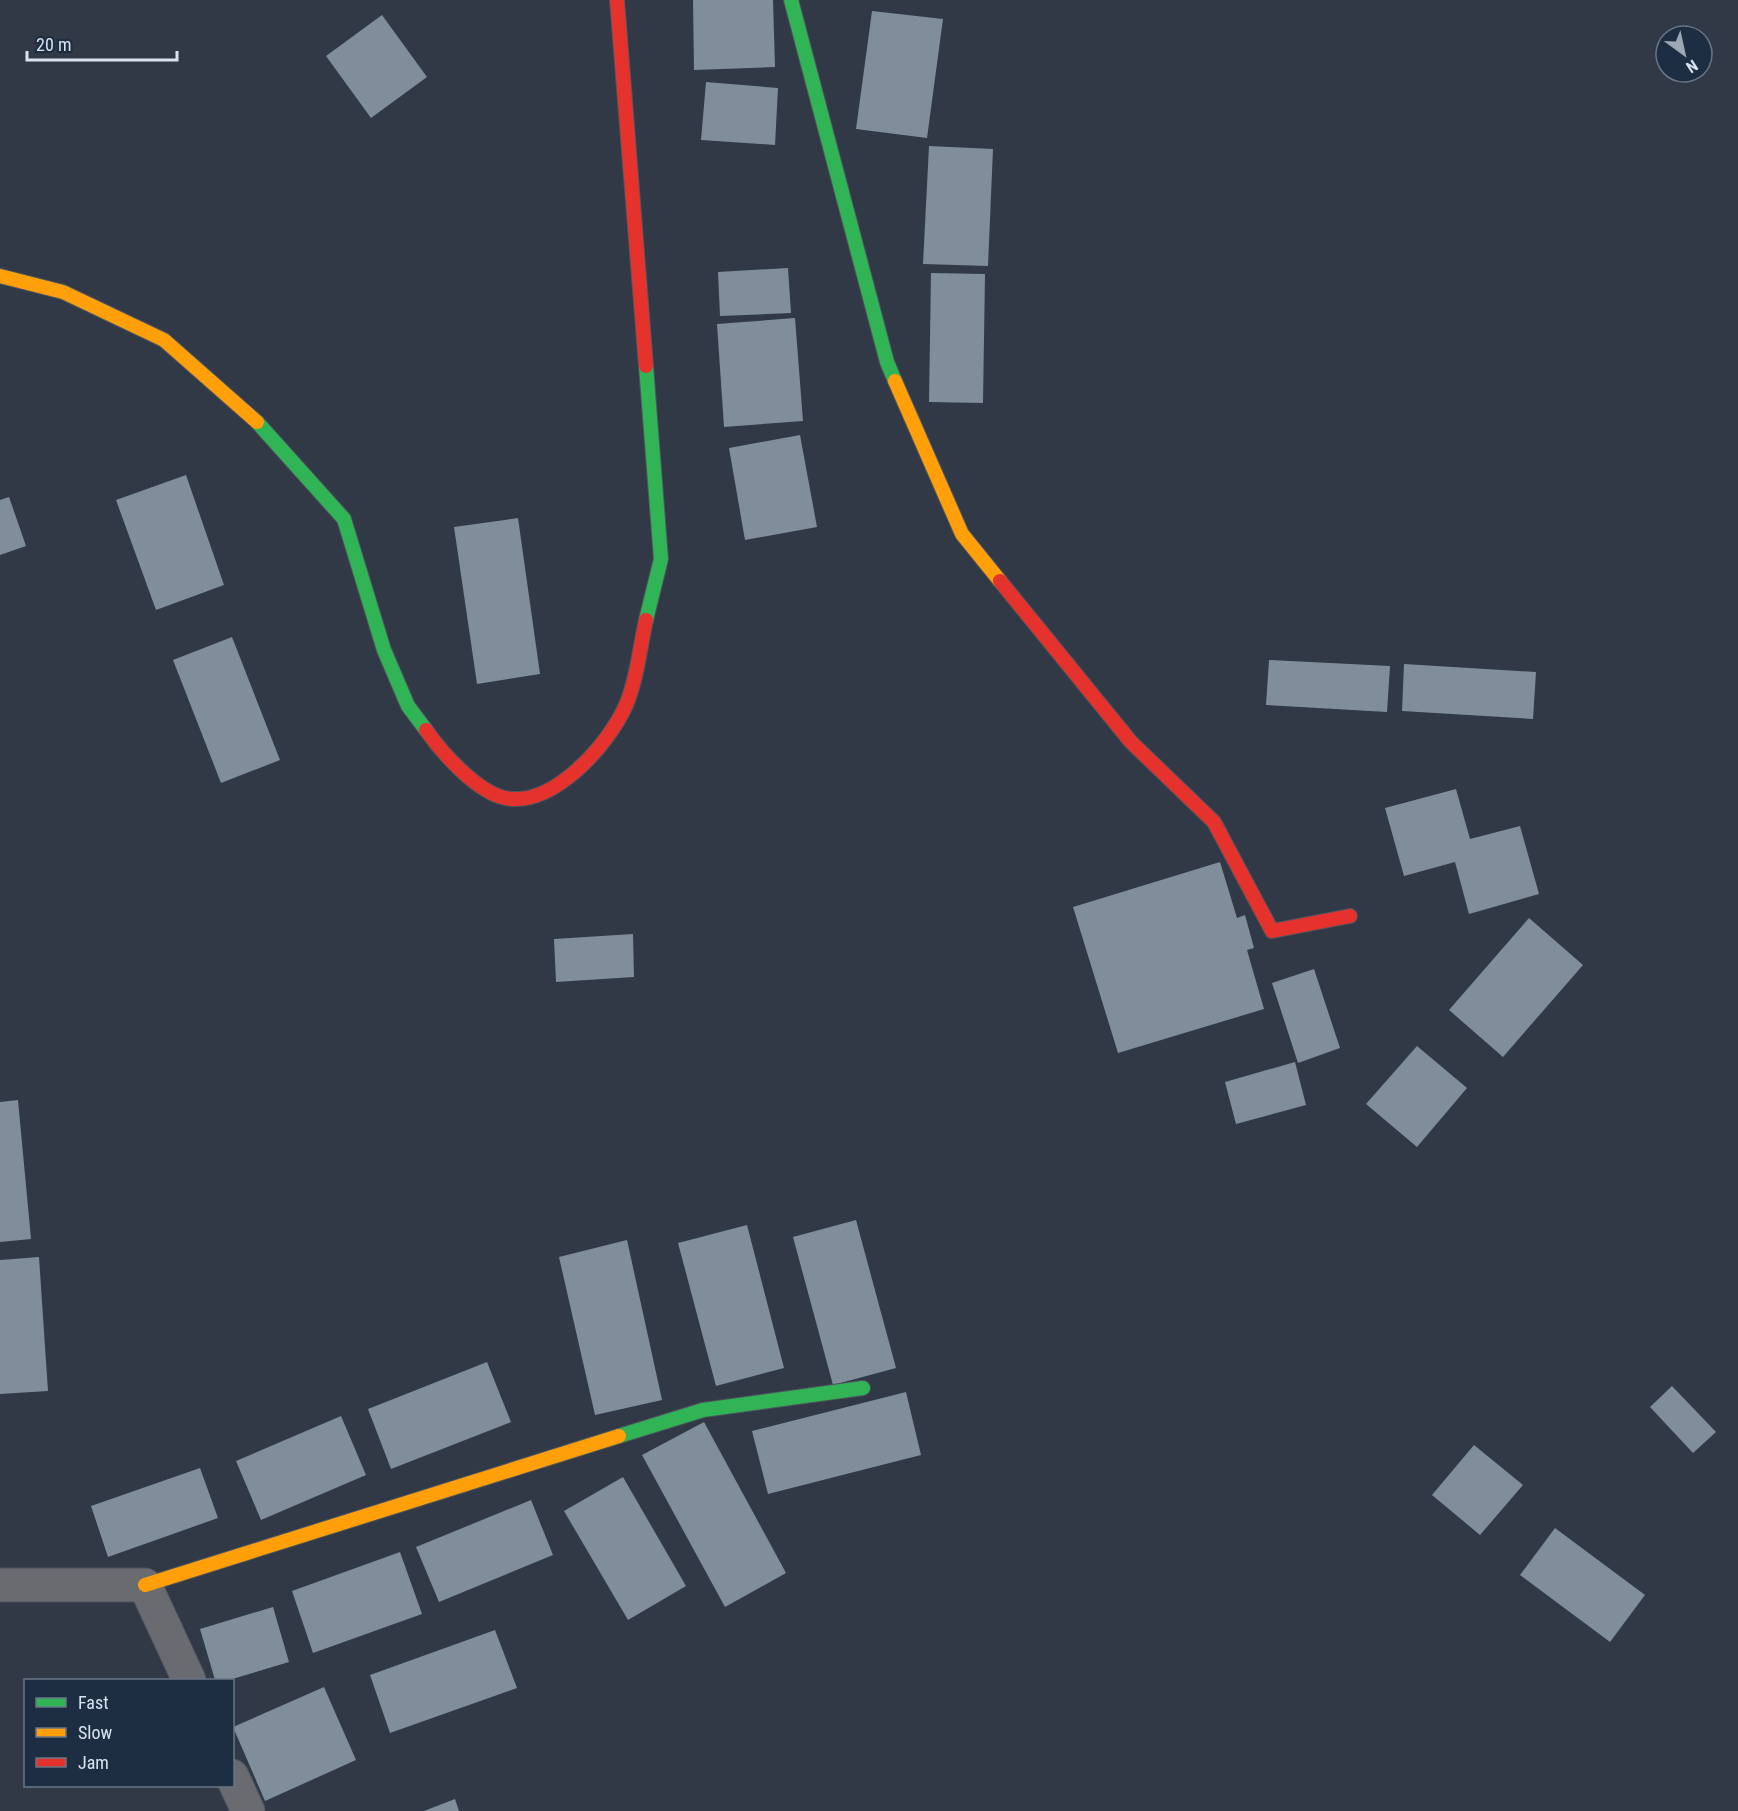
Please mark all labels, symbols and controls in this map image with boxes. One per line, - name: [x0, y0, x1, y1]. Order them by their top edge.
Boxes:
- scale bar: [27, 24, 177, 62]
- north arrow: [1654, 24, 1714, 84]
- text: 20 m: [36, 34, 71, 55]
- text: N: [1683, 56, 1701, 77]
- legend: [24, 1679, 234, 1787]
- text: Fast: [78, 1692, 109, 1713]
- text: Slow: [78, 1722, 113, 1743]
- text: Jam: [78, 1752, 109, 1773]

